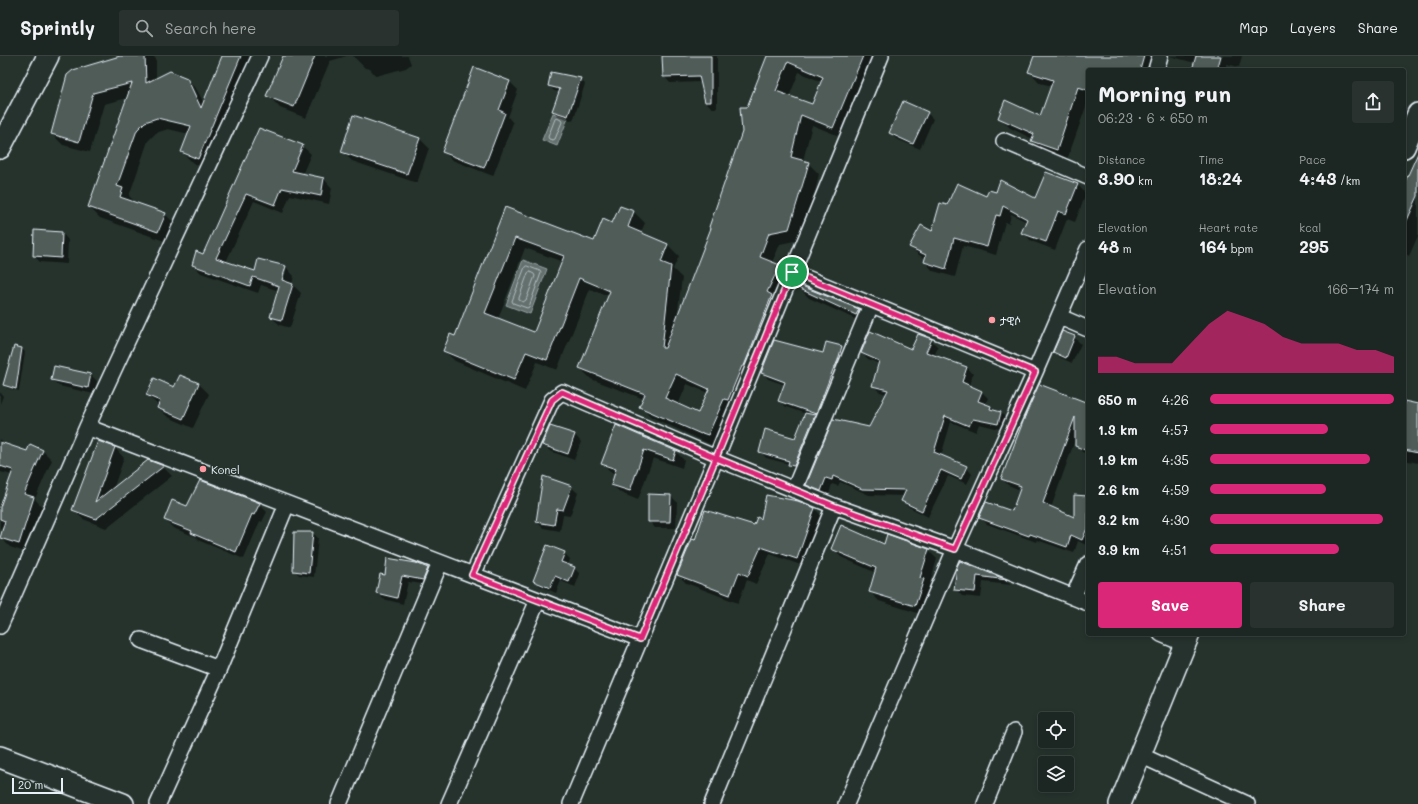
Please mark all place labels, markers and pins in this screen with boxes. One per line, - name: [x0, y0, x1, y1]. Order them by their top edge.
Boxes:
- pin: [775, 255, 809, 289]
- place label: ታዊሶ: [1000, 313, 1021, 328]
- marker: ታዊሶ: [987, 315, 997, 325]
- place label: Konel: [211, 462, 240, 477]
- marker: Konel: [198, 464, 208, 474]

